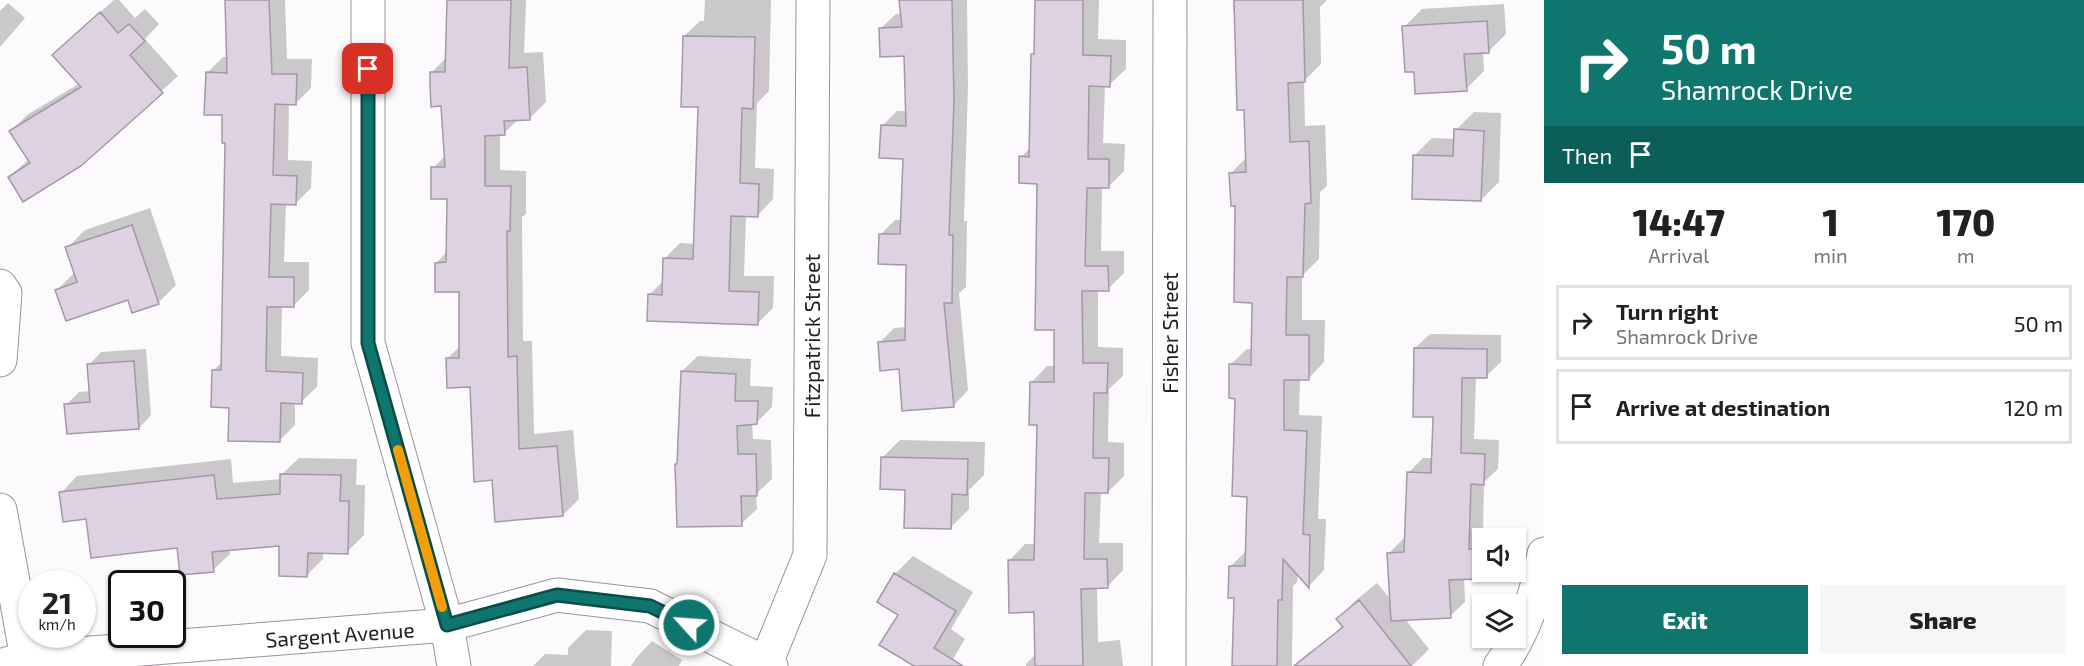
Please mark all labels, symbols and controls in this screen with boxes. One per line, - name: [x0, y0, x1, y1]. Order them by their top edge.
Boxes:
- text: 50 m: [1661, 22, 1757, 72]
- icon: right: [1562, 24, 1640, 102]
- pin: [342, 43, 393, 94]
- icon: arrive: [351, 52, 384, 85]
- text: Shamrock Drive: [1661, 73, 1853, 105]
- icon: arrive: [1624, 138, 1657, 171]
- text: Then: [1562, 142, 1612, 168]
- text: 14:47: [1633, 200, 1725, 243]
- text: 1: [1822, 200, 1839, 243]
- text: 170: [1936, 200, 1995, 243]
- text: Arrival: [1648, 243, 1709, 267]
- text: min: [1813, 243, 1848, 267]
- text: m: [1957, 243, 1975, 267]
- street label: Fitzpatrick Street: [799, 254, 824, 418]
- street label: Fisher Street: [1157, 272, 1182, 394]
- text: Turn right: [1616, 298, 1718, 324]
- icon: right: [1565, 306, 1598, 339]
- text: 50 m: [2014, 310, 2063, 336]
- text: Shamrock Drive: [1616, 324, 1758, 348]
- icon: arrive: [1565, 390, 1598, 423]
- text: Arrive at destination: [1616, 394, 1830, 420]
- text: 120 m: [2004, 394, 2063, 420]
- map controls: [1472, 528, 1526, 648]
- button: sound: [1472, 528, 1526, 582]
- speed limit sign: 30: [108, 570, 186, 648]
- text: 21: [42, 584, 72, 620]
- button: Exit: [1562, 585, 1808, 654]
- button: Share: [1820, 585, 2066, 654]
- position arrow: [657, 593, 721, 657]
- button: layers: [1472, 594, 1526, 648]
- text: km/h: [38, 615, 76, 633]
- street label: Sargent Avenue: [265, 616, 415, 652]

